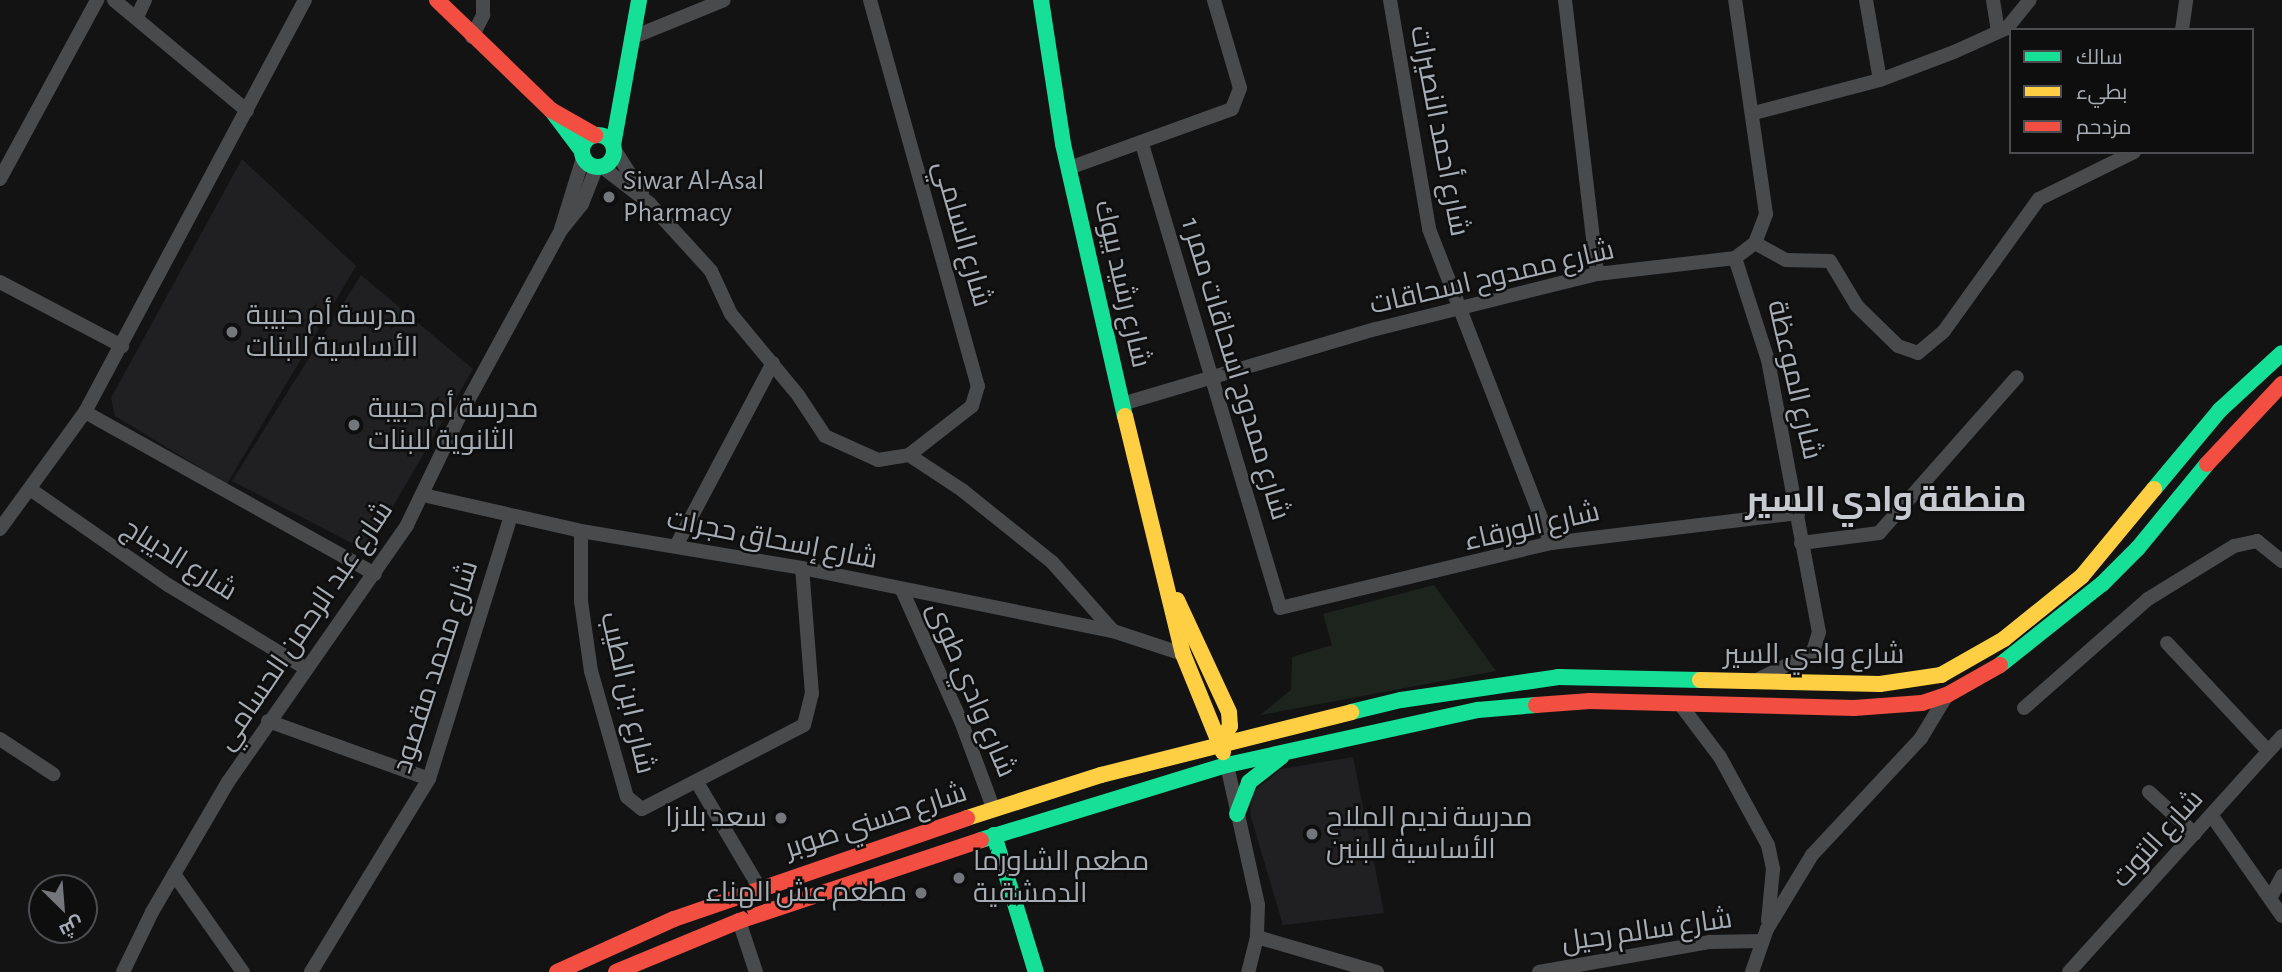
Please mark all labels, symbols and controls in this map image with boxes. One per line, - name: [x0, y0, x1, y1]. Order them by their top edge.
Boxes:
- street label: شارع أحمد النصيرات: [1402, 23, 1476, 239]
- legend: [2009, 28, 2254, 154]
- text: سالك: [2076, 47, 2123, 68]
- text: بطيء: [2076, 82, 2127, 103]
- text: مزدحم: [2076, 117, 2131, 138]
- street label: شارع السلمي: [925, 157, 999, 311]
- place label: Siwar Al-Asal Pharmacy: [623, 164, 764, 230]
- marker: Siwar Al-Asal Pharmacy: [601, 189, 617, 205]
- street label: شارع رشيد بيوك: [1086, 197, 1158, 371]
- street label: شارع ممدوح اسحاقات ممر 1: [1173, 214, 1297, 524]
- street label: شارع ممدوح اسحاقات: [1366, 234, 1618, 322]
- street label: شارع الموعظة: [1759, 297, 1829, 463]
- place label: مدرسة أم حبيبة الأساسية للبنات: [246, 299, 418, 365]
- marker: مدرسة أم حبيبة الأساسية للبنات: [224, 324, 240, 340]
- place label: مدرسة أم حبيبة الثانوية للبنات: [368, 392, 538, 458]
- marker: مدرسة أم حبيبة الثانوية للبنات: [346, 417, 362, 433]
- district label: منطقة وادي السير: [1745, 480, 2027, 522]
- street label: شارع عبد الرحمن الحسامي: [209, 495, 401, 757]
- street label: شارع الورقاء: [1461, 495, 1603, 559]
- street label: شارع إسحاق حجرات: [664, 503, 880, 577]
- street label: شارع الديباج: [115, 511, 243, 609]
- street label: شارع محمد مقصود: [386, 556, 486, 778]
- street label: شارع وادي طوى: [919, 597, 1023, 783]
- street label: شارع ابن الطيب: [592, 609, 662, 777]
- street label: شارع وادي السير: [1724, 638, 1904, 672]
- street label: شارع حسني صوبر: [781, 776, 971, 866]
- street label: شارع التوت: [2105, 783, 2211, 895]
- place label: سعد بلازا: [665, 801, 767, 835]
- place label: مدرسة نديم الملاح الأساسية للبنين: [1326, 801, 1532, 867]
- marker: سعد بلازا: [773, 810, 789, 826]
- marker: مدرسة نديم الملاح الأساسية للبنين: [1304, 826, 1320, 842]
- place label: مطعم الشاورما الدمشقية: [973, 845, 1149, 911]
- marker: مطعم الشاورما الدمشقية: [951, 870, 967, 886]
- north arrow: [28, 874, 98, 944]
- place label: مطعم عش الهناء: [706, 876, 907, 910]
- marker: مطعم عش الهناء: [913, 885, 929, 901]
- street label: شارع سالم رحيل: [1560, 902, 1734, 960]
- text: ش: [56, 913, 86, 940]

